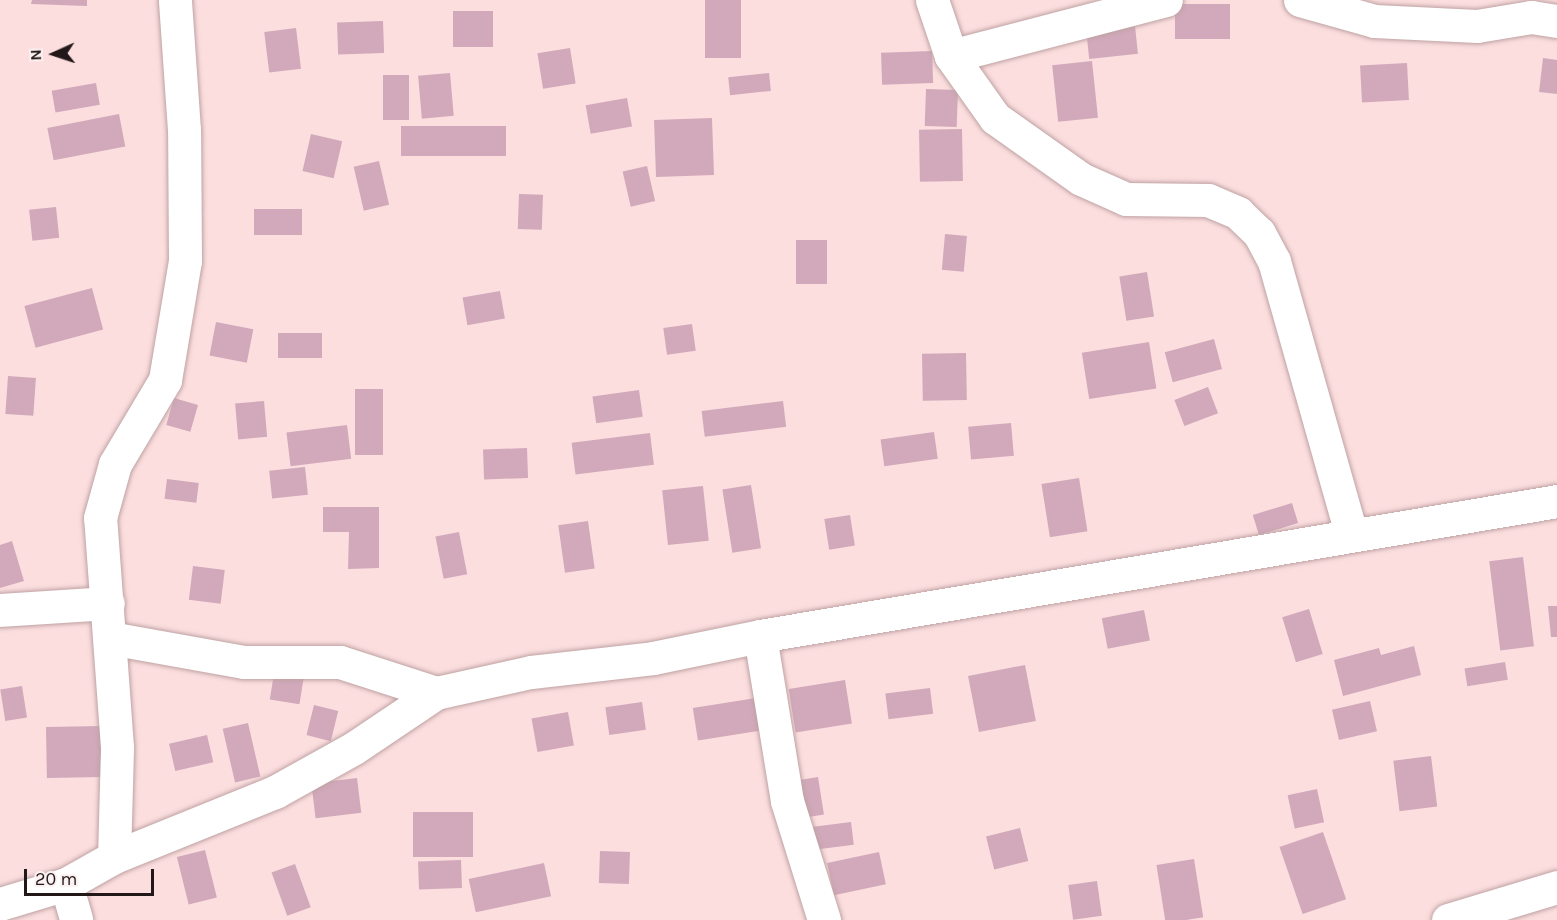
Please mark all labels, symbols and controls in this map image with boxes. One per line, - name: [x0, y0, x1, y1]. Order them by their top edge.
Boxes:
- north arrow: [24, 24, 84, 84]
- text: N: [26, 49, 45, 61]
- scale bar: [27, 857, 158, 895]
- text: 20 m: [35, 868, 77, 890]

